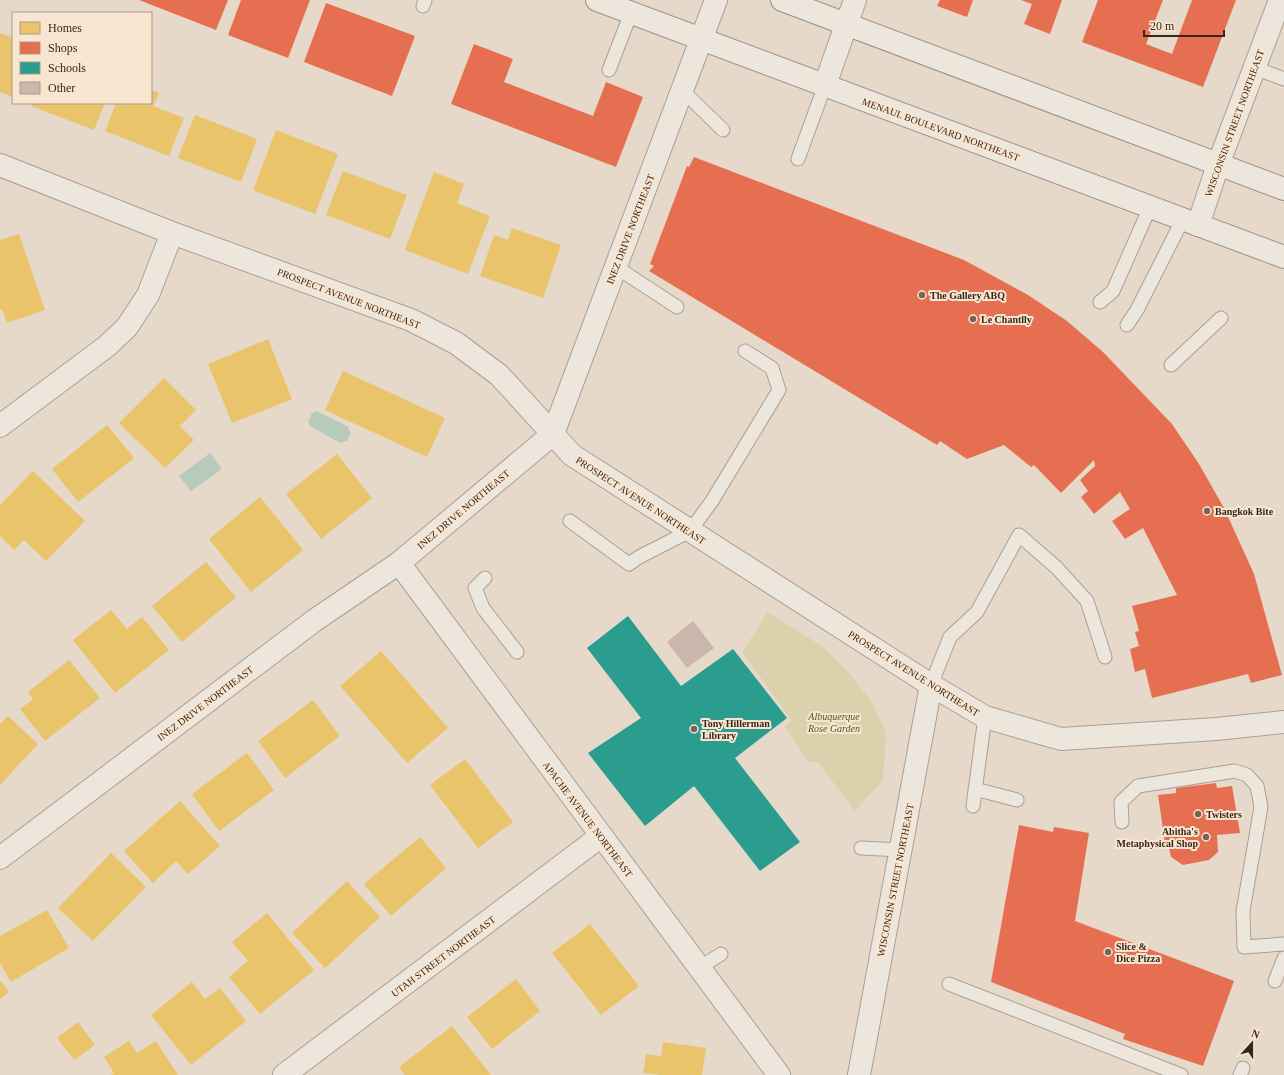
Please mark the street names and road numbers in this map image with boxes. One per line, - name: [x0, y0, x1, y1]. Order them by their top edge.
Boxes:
- street label: WISCONSIN STREET NORTHEAST: [1203, 48, 1266, 198]
- street label: MENAUL BOULEVARD NORTHEAST: [861, 96, 1021, 163]
- street label: INEZ DRIVE NORTHEAST: [604, 173, 657, 286]
- street label: PROSPECT AVENUE NORTHEAST: [276, 266, 422, 331]
- street label: PROSPECT AVENUE NORTHEAST: [574, 454, 708, 547]
- street label: INEZ DRIVE NORTHEAST: [415, 468, 512, 551]
- street label: PROSPECT AVENUE NORTHEAST: [846, 628, 981, 718]
- street label: INEZ DRIVE NORTHEAST: [155, 664, 255, 743]
- street label: APACHE AVENUE NORTHEAST: [540, 759, 635, 879]
- street label: WISCONSIN STREET NORTHEAST: [875, 803, 916, 958]
- street label: UTAH STREET NORTHEAST: [389, 914, 497, 999]

